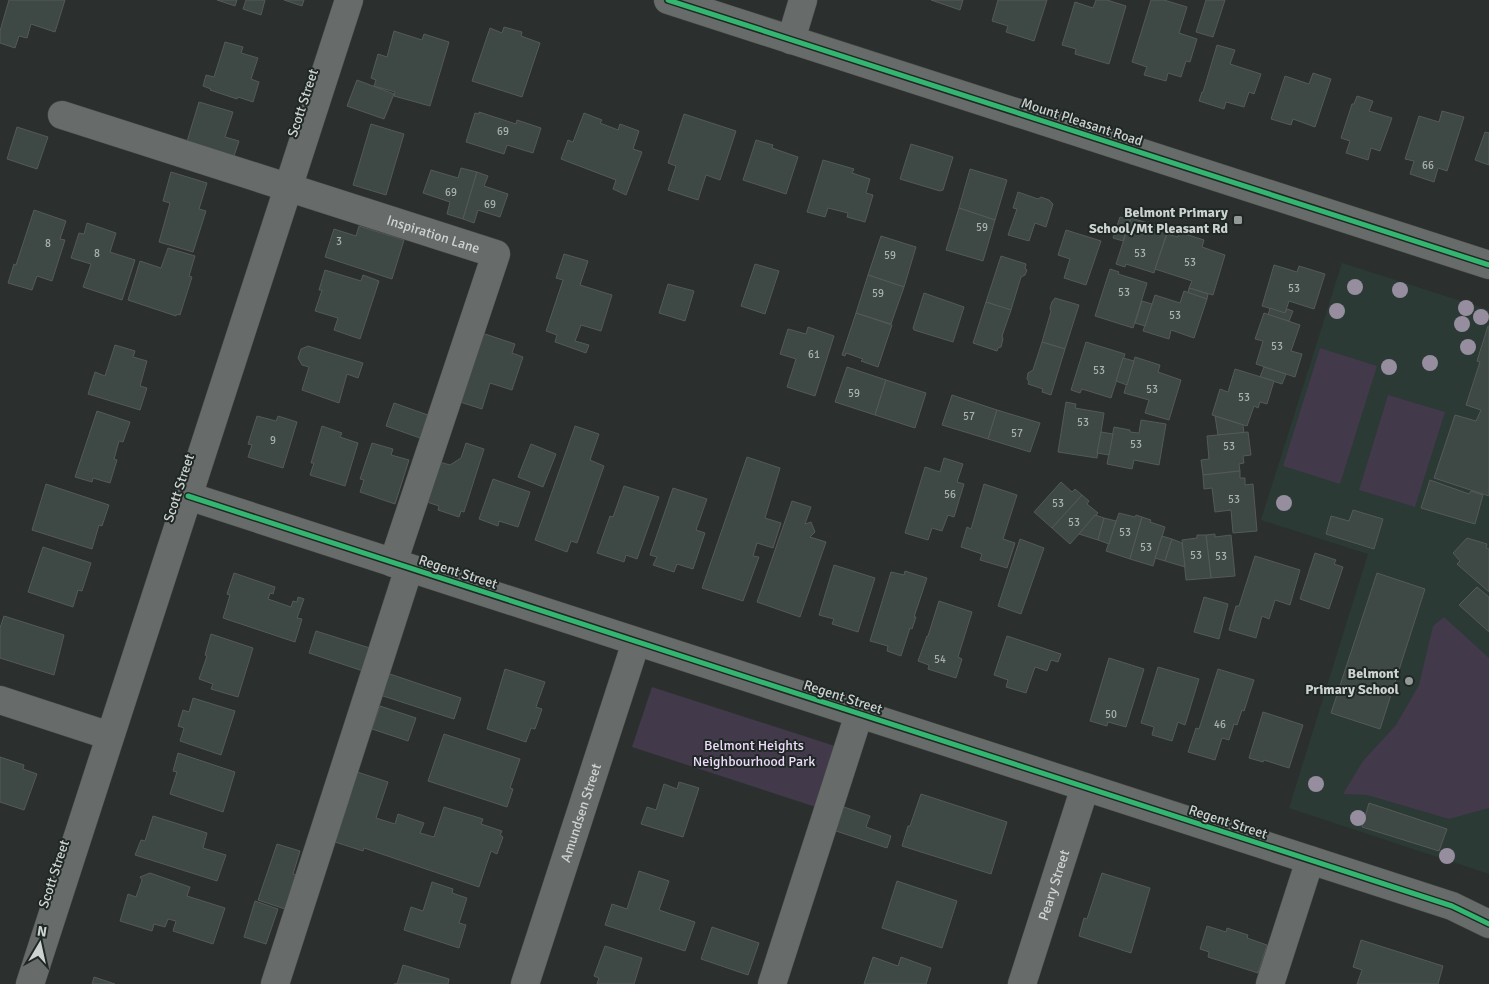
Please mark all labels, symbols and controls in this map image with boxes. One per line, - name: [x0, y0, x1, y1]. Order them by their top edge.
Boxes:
- street label: Scott Street: [284, 67, 322, 139]
- street label: Mount Pleasant Road: [1019, 94, 1145, 150]
- house number: 69: [497, 125, 509, 138]
- house number: 66: [1422, 159, 1434, 172]
- house number: 69: [445, 186, 457, 199]
- house number: 69: [484, 198, 496, 211]
- place label: Belmont Primary School/Mt Pleasant Rd: [1089, 204, 1228, 237]
- street label: Inspiration Lane: [385, 211, 482, 257]
- marker: Belmont Primary School/Mt Pleasant Rd: [1232, 214, 1244, 226]
- house number: 59: [976, 221, 988, 234]
- house number: 3: [336, 235, 342, 248]
- house number: 8: [45, 237, 51, 250]
- house number: 8: [94, 247, 100, 260]
- house number: 53: [1134, 247, 1146, 260]
- house number: 59: [884, 249, 896, 262]
- house number: 53: [1184, 256, 1196, 269]
- house number: 53: [1288, 282, 1300, 295]
- house number: 53: [1118, 286, 1130, 299]
- house number: 59: [872, 287, 884, 300]
- house number: 53: [1169, 309, 1181, 322]
- house number: 53: [1271, 340, 1283, 353]
- house number: 61: [808, 348, 820, 361]
- house number: 53: [1093, 364, 1105, 377]
- house number: 53: [1146, 383, 1158, 396]
- house number: 59: [848, 387, 860, 400]
- house number: 53: [1238, 391, 1250, 404]
- house number: 57: [963, 410, 975, 423]
- house number: 53: [1077, 416, 1089, 429]
- house number: 57: [1011, 427, 1023, 440]
- house number: 9: [270, 434, 276, 447]
- house number: 53: [1130, 438, 1142, 451]
- house number: 53: [1223, 440, 1235, 453]
- street label: Scott Street: [160, 452, 198, 524]
- house number: 56: [944, 488, 956, 501]
- house number: 53: [1228, 493, 1240, 506]
- house number: 53: [1052, 497, 1064, 510]
- house number: 53: [1068, 516, 1080, 529]
- house number: 53: [1119, 526, 1131, 539]
- house number: 53: [1140, 541, 1152, 554]
- house number: 53: [1190, 549, 1202, 562]
- house number: 53: [1215, 550, 1227, 563]
- street label: Regent Street: [417, 551, 500, 593]
- house number: 54: [934, 653, 946, 666]
- place label: Belmont Primary School: [1305, 665, 1400, 698]
- marker: Belmont Primary School: [1403, 675, 1415, 687]
- street label: Regent Street: [802, 676, 885, 718]
- house number: 50: [1105, 708, 1117, 721]
- house number: 46: [1214, 718, 1226, 731]
- park label: Belmont Heights Neighbourhood Park: [693, 737, 815, 770]
- street label: Amundsen Street: [557, 761, 605, 864]
- street label: Regent Street: [1187, 801, 1270, 843]
- street label: Scott Street: [35, 838, 73, 910]
- street label: Peary Street: [1034, 847, 1073, 922]
- north arrow: [15, 919, 65, 969]
- text: N: [36, 922, 48, 941]

